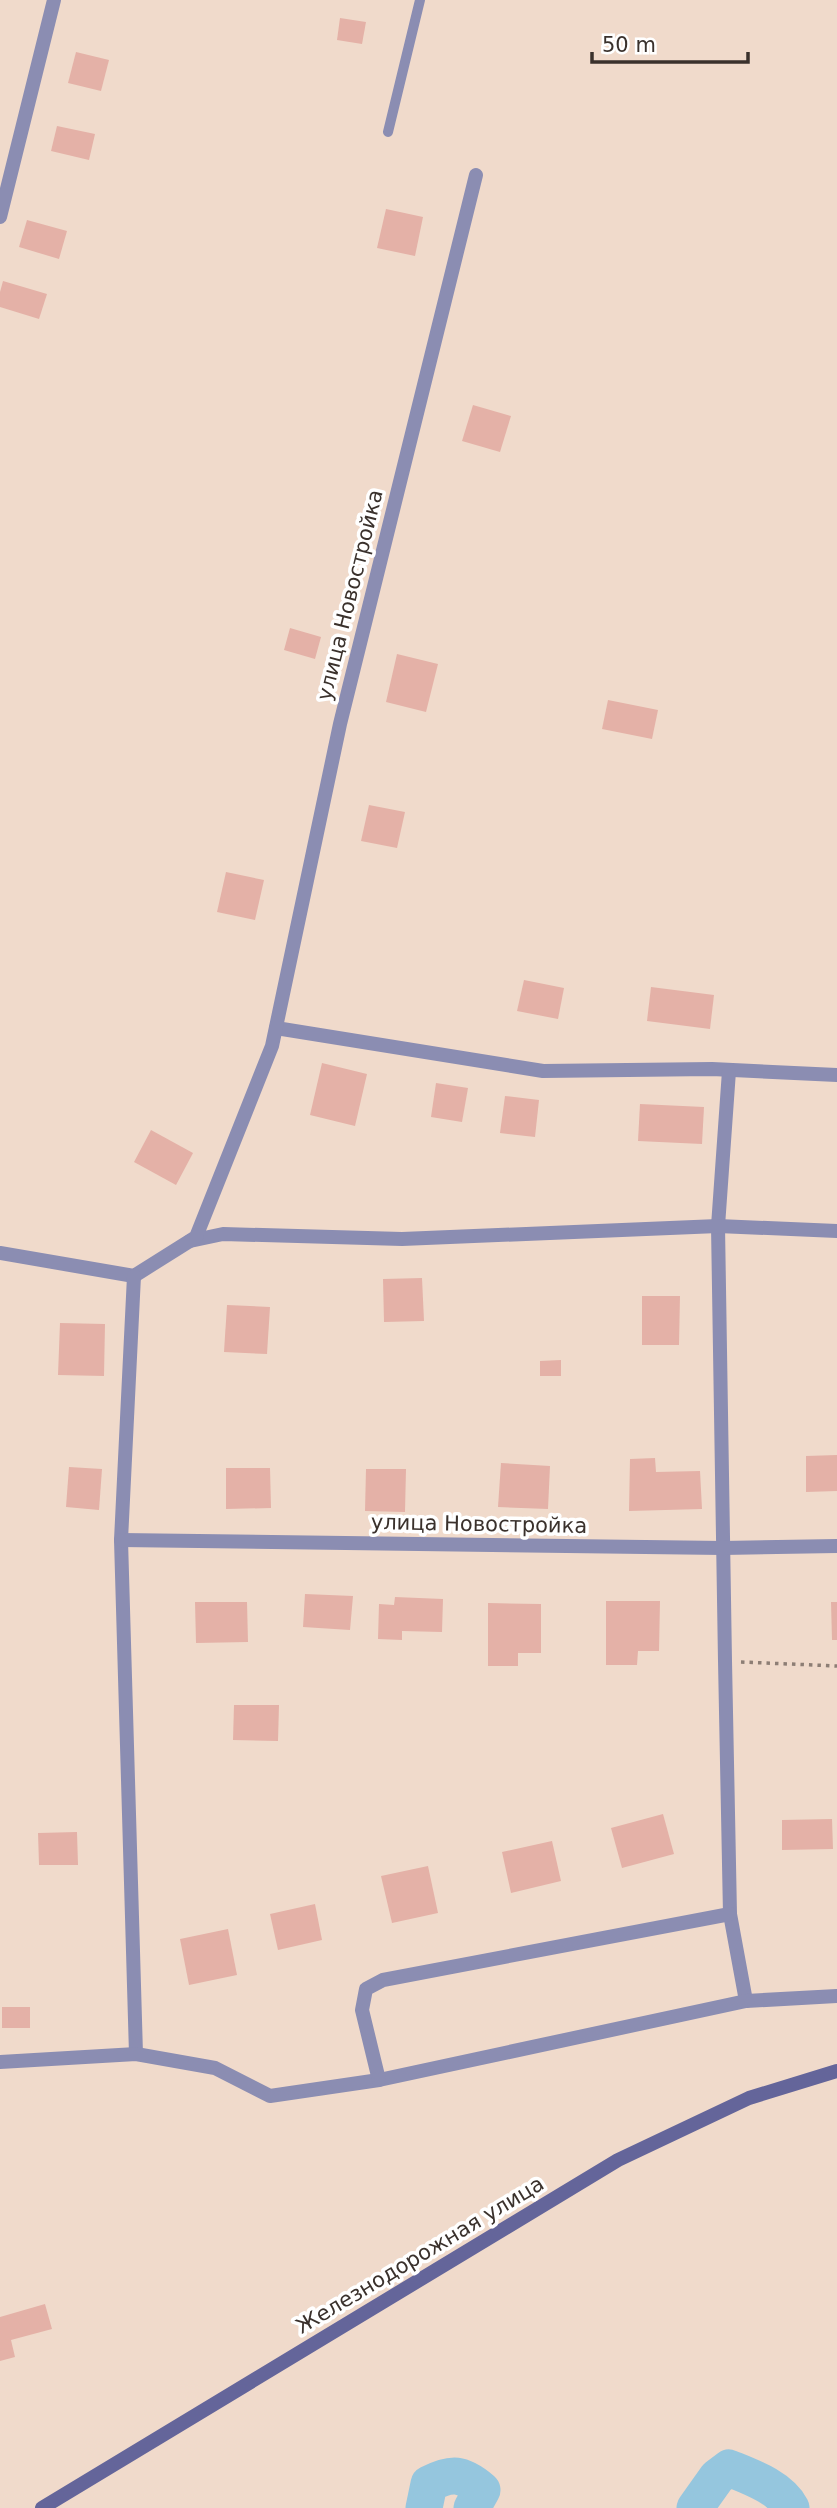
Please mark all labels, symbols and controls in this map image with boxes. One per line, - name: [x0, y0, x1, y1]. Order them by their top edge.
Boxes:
- scale bar: [592, 21, 748, 65]
- text: 50 m: [602, 33, 656, 57]
- street label: улица Новостройка: [312, 487, 388, 703]
- street label: улица Новостройка: [371, 1510, 587, 1538]
- street label: Железнодорожная улица: [292, 2171, 548, 2339]

